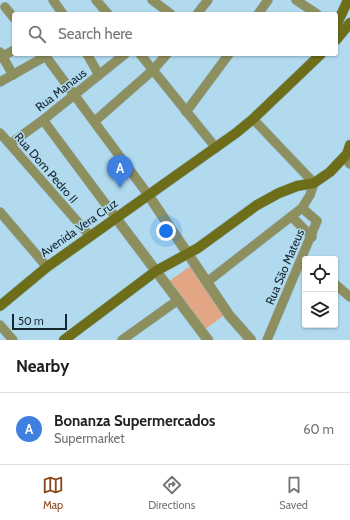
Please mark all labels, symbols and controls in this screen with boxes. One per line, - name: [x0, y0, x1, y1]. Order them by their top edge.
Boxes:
- search box: [12, 12, 338, 56]
- icon: search: [26, 23, 48, 45]
- text: Search here: [58, 25, 133, 43]
- street label: Rua Manaus: [32, 65, 89, 114]
- street label: Rua Dom Pedro II: [12, 129, 81, 206]
- pin: A: [107, 155, 133, 188]
- street label: Avenida Vera Cruz: [37, 195, 121, 260]
- your location: [156, 221, 176, 241]
- street label: Rua São Mateus: [262, 227, 307, 307]
- map controls: [302, 256, 338, 328]
- button: locate: [302, 256, 338, 292]
- button: layers: [302, 292, 338, 328]
- scale bar: [12, 312, 67, 331]
- text: 50 m: [18, 314, 44, 328]
- text: Nearby: [16, 356, 69, 376]
- text: Bonanza Supermercados: [54, 412, 215, 430]
- text: A: [25, 421, 33, 437]
- text: 60 m: [303, 421, 334, 437]
- text: Supermarket: [54, 430, 125, 446]
- tab: Map: [42, 474, 64, 512]
- tab: Directions: [148, 474, 195, 512]
- tab: Saved: [279, 474, 308, 512]

